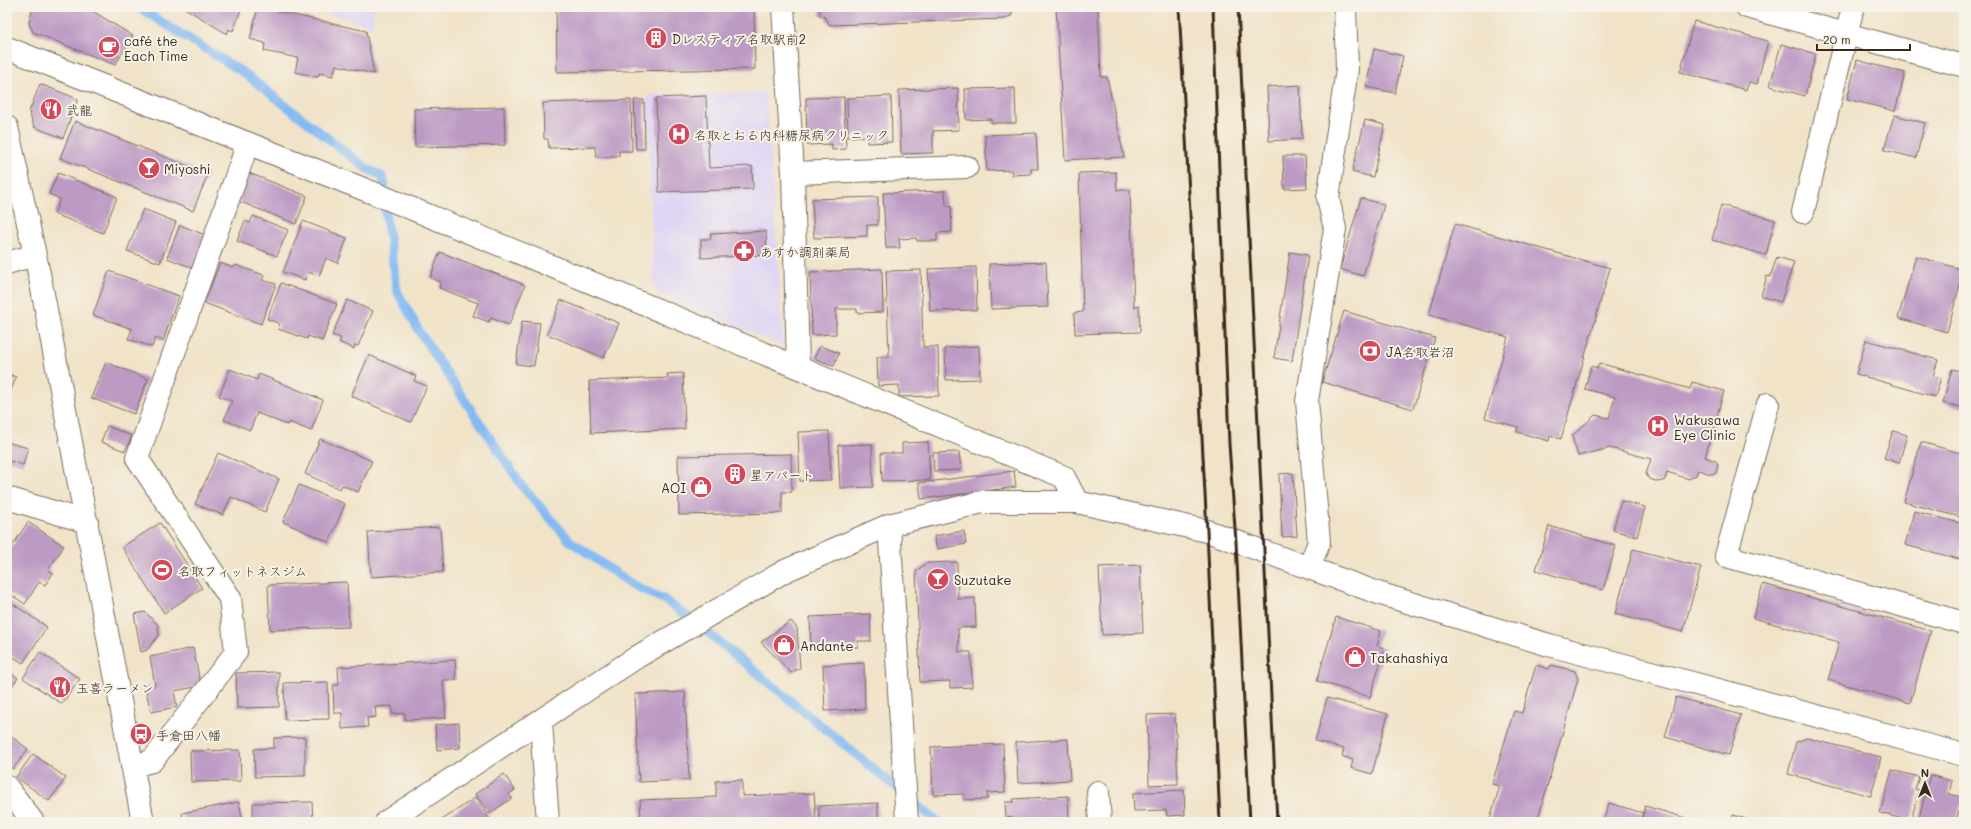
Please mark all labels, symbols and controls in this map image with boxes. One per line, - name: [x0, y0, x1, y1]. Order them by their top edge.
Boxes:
- building icon: Dレスティア名取駅前2: [643, 25, 669, 51]
- scale bar: [1817, 26, 1910, 52]
- place label: Dレスティア名取駅前2: [672, 30, 806, 47]
- text: 20 m: [1823, 31, 1851, 47]
- place label: café the Each Time: [124, 32, 188, 64]
- cafe icon: café the Each Time: [96, 34, 122, 60]
- restaurant icon: 武龍: [38, 96, 64, 122]
- place label: 武龍: [66, 101, 92, 118]
- hospital icon: 名取とおる内科糖尿病クリニック: [666, 121, 692, 147]
- place label: 名取とおる内科糖尿病クリニック: [694, 126, 889, 143]
- bar icon: Miyoshi: [136, 155, 162, 181]
- place label: Miyoshi: [164, 160, 210, 177]
- pharmacy icon: あすか調剤薬局: [731, 238, 757, 264]
- place label: あすか調剤薬局: [760, 243, 851, 260]
- bank icon: JA名取岩沼: [1357, 338, 1383, 364]
- place label: JA名取岩沼: [1386, 343, 1454, 360]
- place label: Wakusawa Eye Clinic: [1674, 411, 1740, 443]
- hospital icon: Wakusawa Eye Clinic: [1645, 413, 1671, 439]
- building icon: 星アパート: [722, 461, 748, 487]
- place label: 星アパート: [750, 466, 814, 483]
- shop icon: AOI: [688, 474, 714, 500]
- place label: AOI: [661, 479, 686, 496]
- sports icon: 名取フィットネスジム: [149, 557, 175, 583]
- place label: 名取フィットネスジム: [178, 562, 307, 579]
- bar icon: Suzutake: [925, 566, 951, 592]
- place label: Suzutake: [954, 571, 1012, 588]
- shop icon: Andante: [771, 632, 797, 658]
- place label: Andante: [800, 637, 854, 654]
- shop icon: Takahashiya: [1342, 644, 1368, 670]
- place label: Takahashiya: [1370, 649, 1448, 666]
- restaurant icon: 玉喜ラーメン: [47, 674, 73, 700]
- place label: 玉喜ラーメン: [76, 679, 154, 696]
- bus stop icon: 手倉田八幡: [128, 721, 154, 747]
- place label: 手倉田八幡: [156, 726, 221, 743]
- north arrow: [1905, 763, 1945, 803]
- text: N: [1921, 765, 1929, 780]

